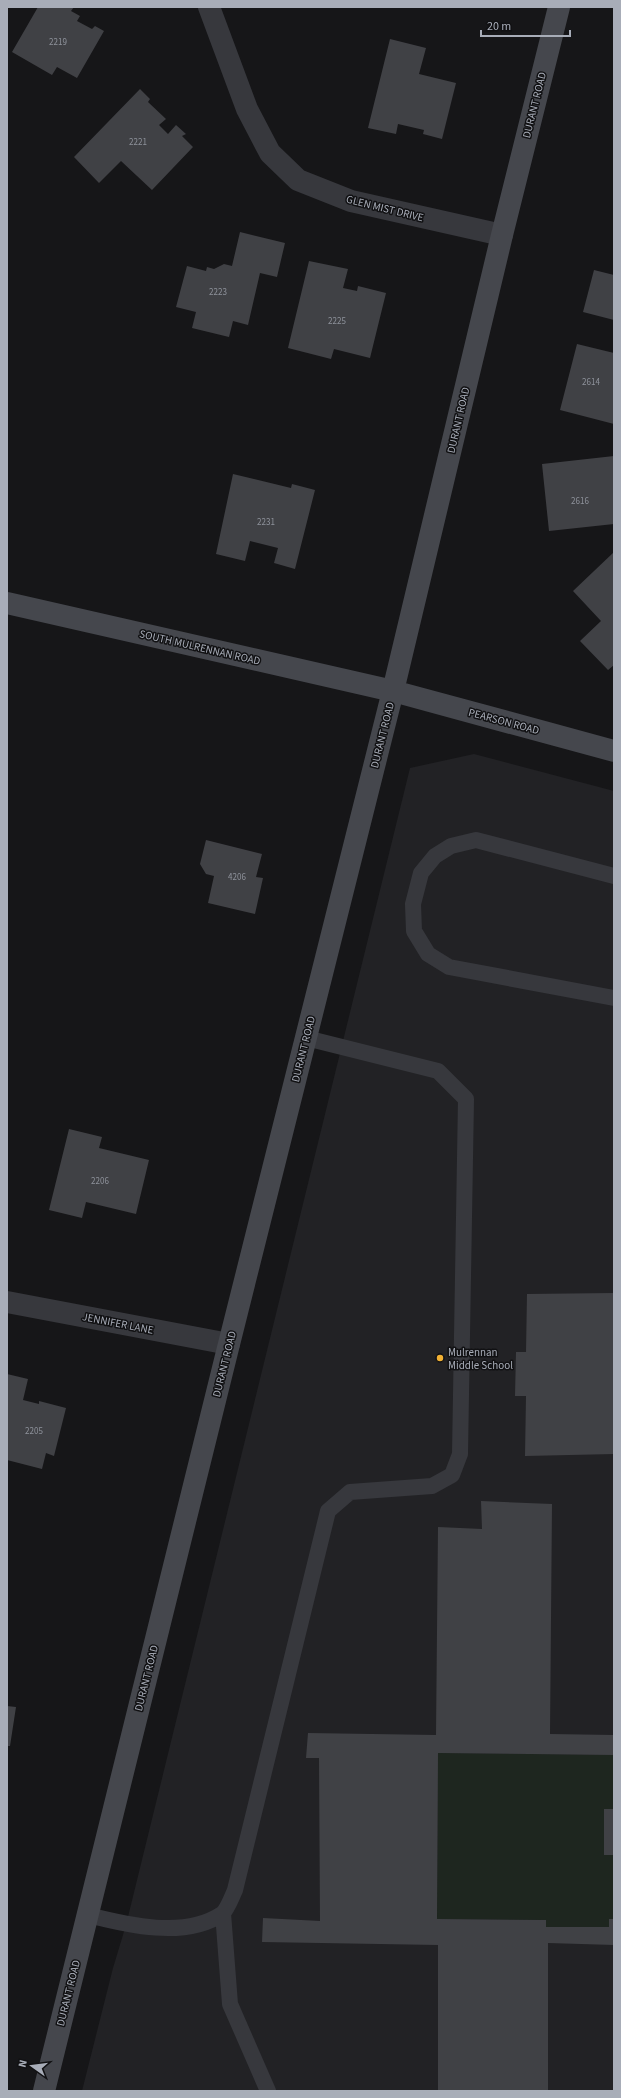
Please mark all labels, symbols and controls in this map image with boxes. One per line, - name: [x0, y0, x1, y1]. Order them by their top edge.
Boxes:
- scale bar: [481, 12, 570, 38]
- text: 20 m: [487, 18, 511, 35]
- house number: 2219: [49, 36, 67, 49]
- street label: DURANT ROAD: [519, 70, 550, 140]
- house number: 2221: [129, 136, 147, 149]
- street label: GLEN MIST DRIVE: [345, 192, 425, 225]
- house number: 2223: [209, 286, 227, 299]
- house number: 2225: [328, 315, 346, 328]
- house number: 2614: [582, 376, 600, 389]
- street label: DURANT ROAD: [444, 385, 473, 455]
- house number: 2616: [571, 495, 589, 508]
- house number: 2231: [257, 516, 275, 529]
- street label: SOUTH MULRENNAN ROAD: [138, 626, 262, 669]
- street label: DURANT ROAD: [367, 700, 398, 770]
- street label: PEARSON ROAD: [467, 705, 541, 738]
- house number: 4206: [228, 871, 246, 884]
- street label: DURANT ROAD: [288, 1014, 319, 1084]
- house number: 2206: [91, 1175, 109, 1188]
- street label: JENNIFER LANE: [81, 1309, 155, 1338]
- street label: DURANT ROAD: [209, 1329, 240, 1399]
- place label: Mulrennan Middle School: [448, 1345, 513, 1373]
- marker: Mulrennan Middle School: [435, 1353, 445, 1363]
- house number: 2205: [25, 1425, 43, 1438]
- street label: DURANT ROAD: [131, 1643, 162, 1713]
- street label: DURANT ROAD: [53, 1958, 84, 2028]
- north arrow: [12, 2046, 52, 2086]
- text: N: [15, 2058, 31, 2069]

